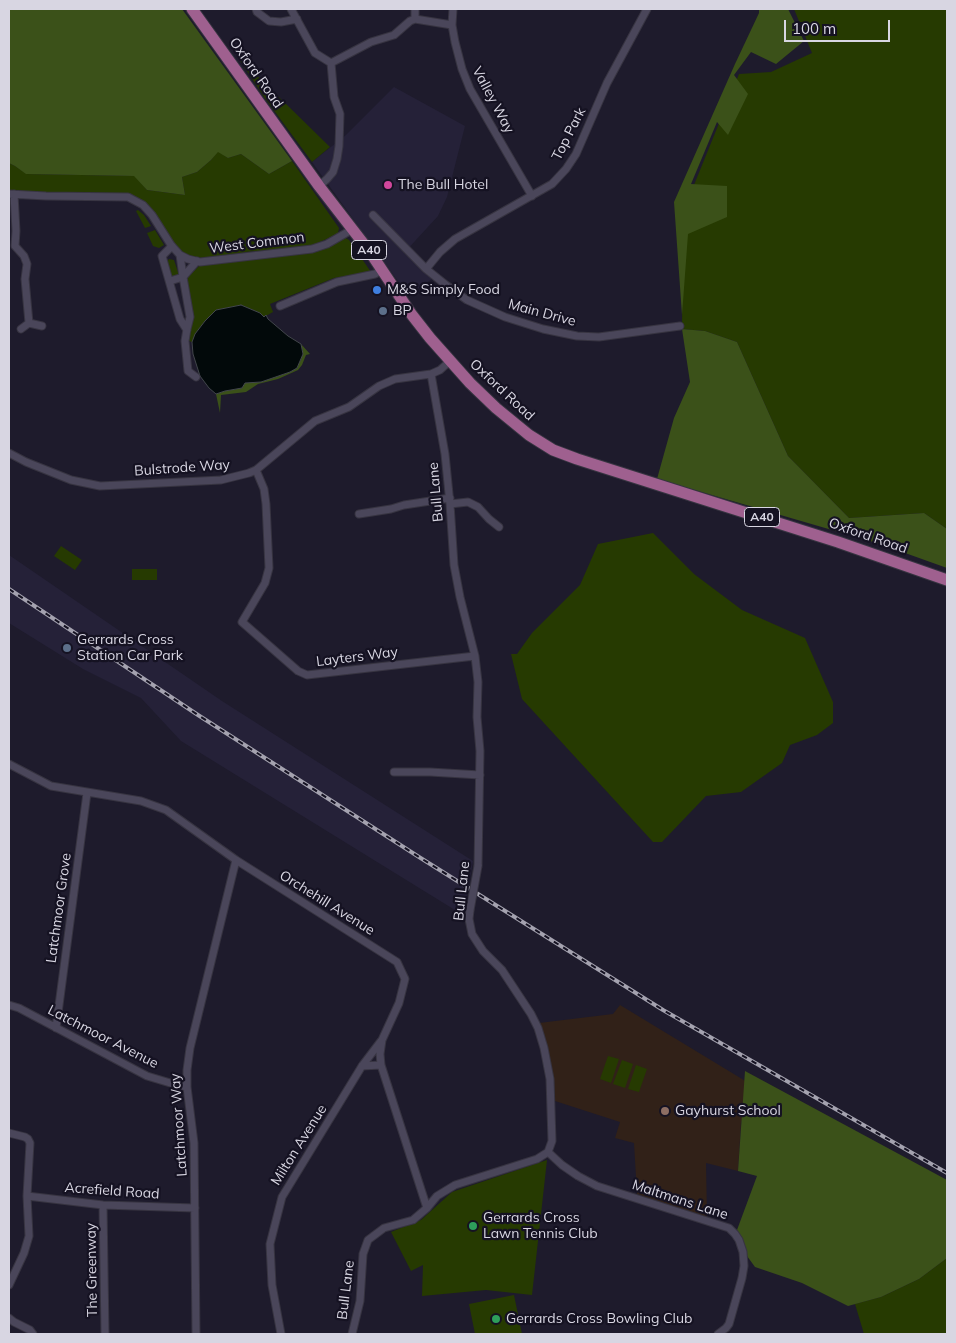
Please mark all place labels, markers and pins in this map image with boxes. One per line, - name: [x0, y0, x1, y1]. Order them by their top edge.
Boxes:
- place label: The Bull Hotel: [398, 177, 488, 193]
- marker: The Bull Hotel: [382, 179, 394, 191]
- place label: M&S Simply Food: [387, 282, 500, 298]
- marker: M&S Simply Food: [371, 284, 383, 296]
- place label: BP: [393, 303, 412, 319]
- marker: BP: [377, 305, 389, 317]
- place label: Gerrards Cross Station Car Park: [77, 632, 183, 664]
- marker: Gerrards Cross Station Car Park: [61, 642, 73, 654]
- place label: Gayhurst School: [675, 1103, 781, 1119]
- marker: Gayhurst School: [659, 1105, 671, 1117]
- place label: Gerrards Cross Lawn Tennis Club: [483, 1210, 598, 1242]
- marker: Gerrards Cross Lawn Tennis Club: [467, 1220, 479, 1232]
- place label: Gerrards Cross Bowling Club: [506, 1311, 692, 1327]
- marker: Gerrards Cross Bowling Club: [490, 1313, 502, 1325]

